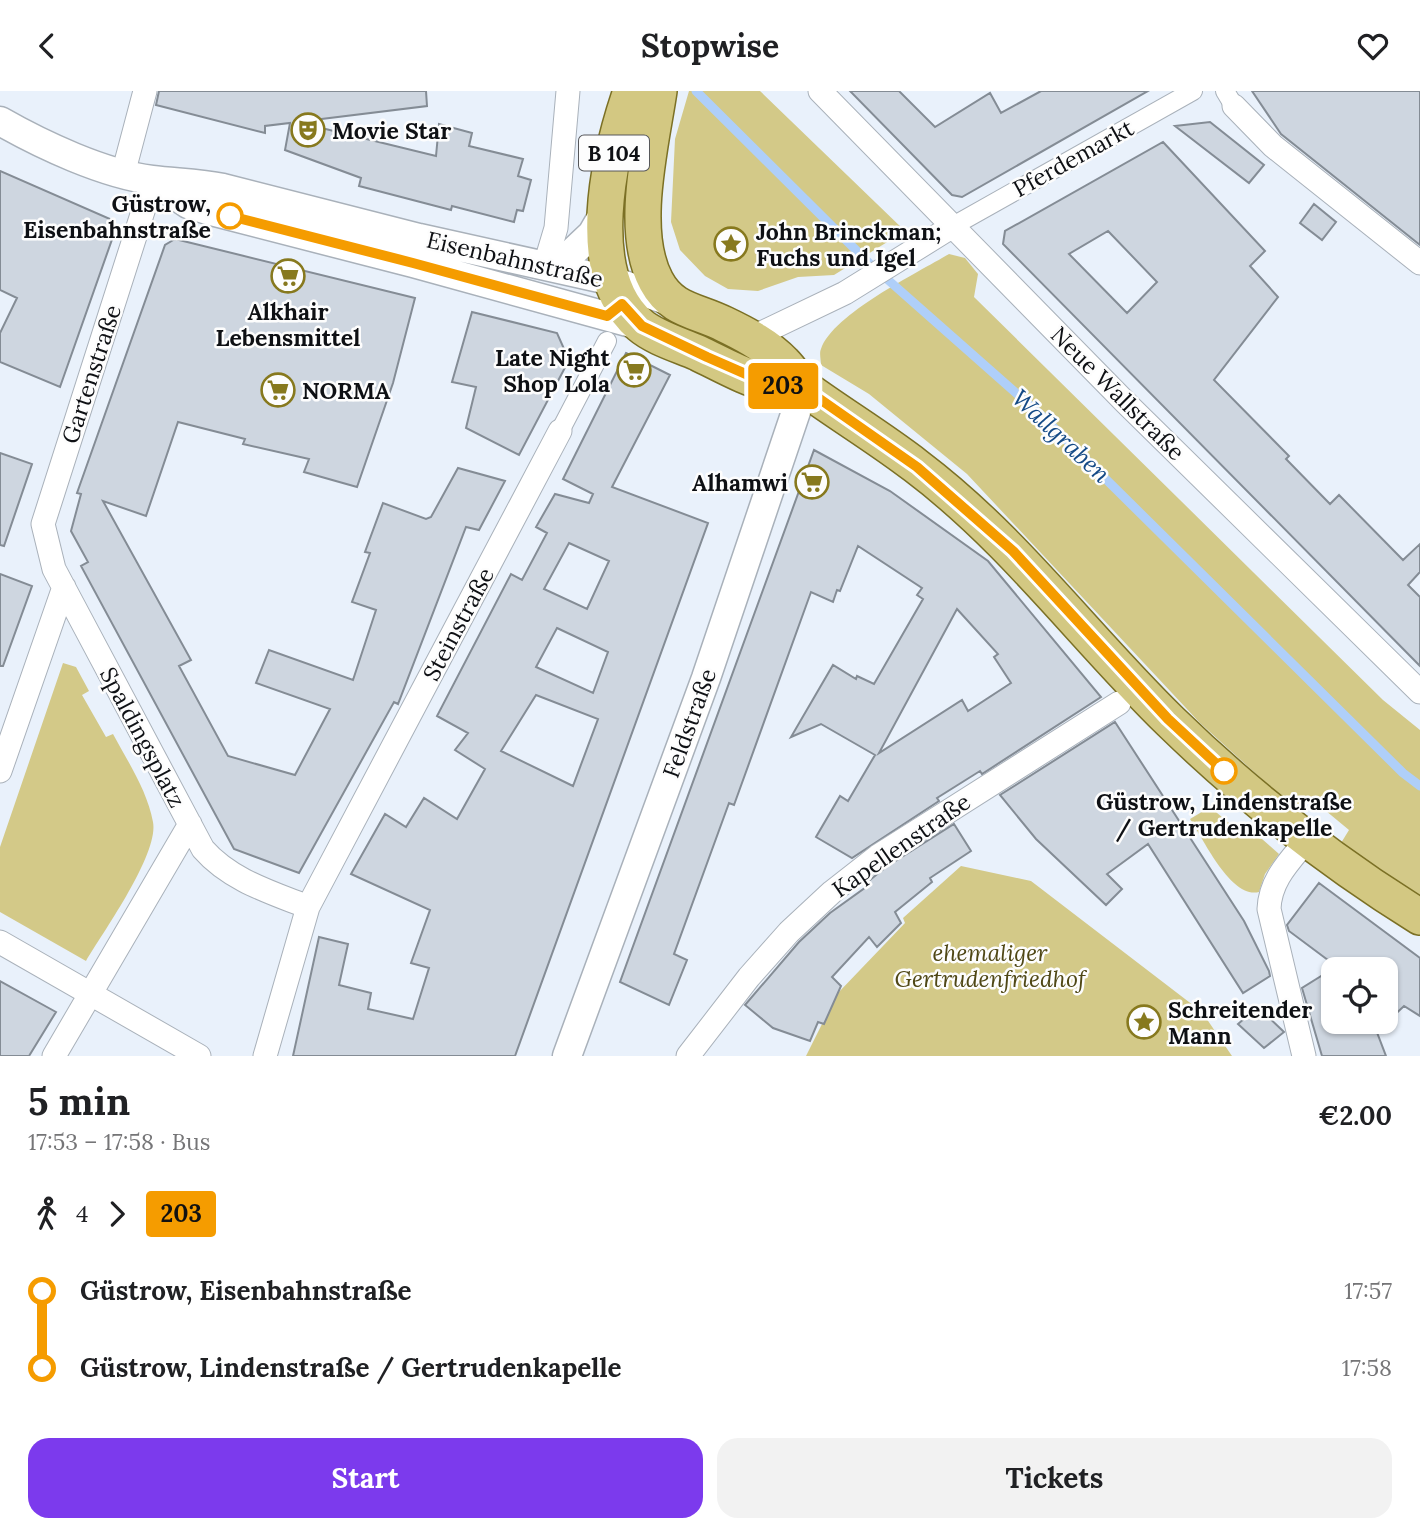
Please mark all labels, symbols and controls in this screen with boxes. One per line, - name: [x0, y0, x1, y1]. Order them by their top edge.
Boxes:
- text: Stopwise: [641, 25, 779, 66]
- icon: back: [28, 27, 66, 65]
- icon: heart: [1354, 27, 1392, 65]
- theatre icon: Movie Star: [289, 111, 327, 149]
- street label: Pferdemarkt: [1008, 113, 1139, 203]
- place label: Movie Star: [332, 116, 451, 145]
- road number: B 104: [579, 135, 649, 171]
- place label: Güstrow, Eisenbahnstraße: [23, 189, 211, 244]
- marker: Güstrow, Eisenbahnstraße: [217, 203, 243, 229]
- place label: John Brinckman; Fuchs und Igel: [756, 217, 941, 272]
- street label: Eisenbahnstraße: [424, 225, 606, 293]
- place icon: John Brinckman; Fuchs und Igel: [712, 225, 750, 263]
- supermarket icon: Alkhair Lebensmittel: [269, 257, 307, 295]
- place label: Alkhair Lebensmittel: [216, 297, 360, 352]
- street label: Gartenstraße: [55, 301, 127, 447]
- street label: Neue Wallstraße: [1045, 320, 1191, 466]
- place label: Late Night Shop Lola: [495, 343, 610, 398]
- supermarket icon: Late Night Shop Lola: [615, 351, 653, 389]
- line badge: 203: [743, 363, 823, 409]
- text: 203: [762, 370, 804, 401]
- supermarket icon: NORMA: [259, 371, 297, 409]
- place label: NORMA: [302, 376, 391, 405]
- water label: Wallgraben: [1005, 382, 1117, 490]
- supermarket icon: Alhamwi: [793, 463, 831, 501]
- place label: Alhamwi: [692, 468, 788, 497]
- street label: Steinstraße: [416, 562, 500, 686]
- street label: Spaldingsplatz: [94, 662, 192, 812]
- street label: Feldstraße: [656, 664, 722, 782]
- marker: Güstrow, Lindenstraße / Gertrudenkapelle: [1211, 758, 1237, 784]
- street label: Kapellenstraße: [826, 787, 976, 903]
- place label: Güstrow, Lindenstraße / Gertrudenkapelle: [1096, 787, 1352, 843]
- park label: ehemaliger Gertrudenfriedhof: [895, 938, 1088, 993]
- map controls: [1321, 957, 1398, 1034]
- button: locate: [1321, 957, 1398, 1034]
- place label: Schreitender Mann: [1168, 995, 1312, 1050]
- place icon: Schreitender Mann: [1125, 1003, 1163, 1041]
- text: 5 min: [28, 1077, 130, 1125]
- text: €2.00: [1318, 1099, 1392, 1132]
- text: 17:53 – 17:58 · Bus: [28, 1127, 210, 1156]
- icon: walk: [28, 1195, 66, 1233]
- icon: forward: [98, 1195, 136, 1233]
- text: 203: [160, 1198, 202, 1229]
- text: 4: [76, 1199, 88, 1228]
- text: Güstrow, Eisenbahnstraße: [80, 1274, 412, 1307]
- text: 17:57: [1344, 1276, 1392, 1305]
- text: Güstrow, Lindenstraße / Gertrudenkapelle: [80, 1351, 622, 1384]
- text: 17:58: [1342, 1353, 1392, 1382]
- button: Start: [28, 1438, 703, 1518]
- button: Tickets: [717, 1438, 1392, 1518]

